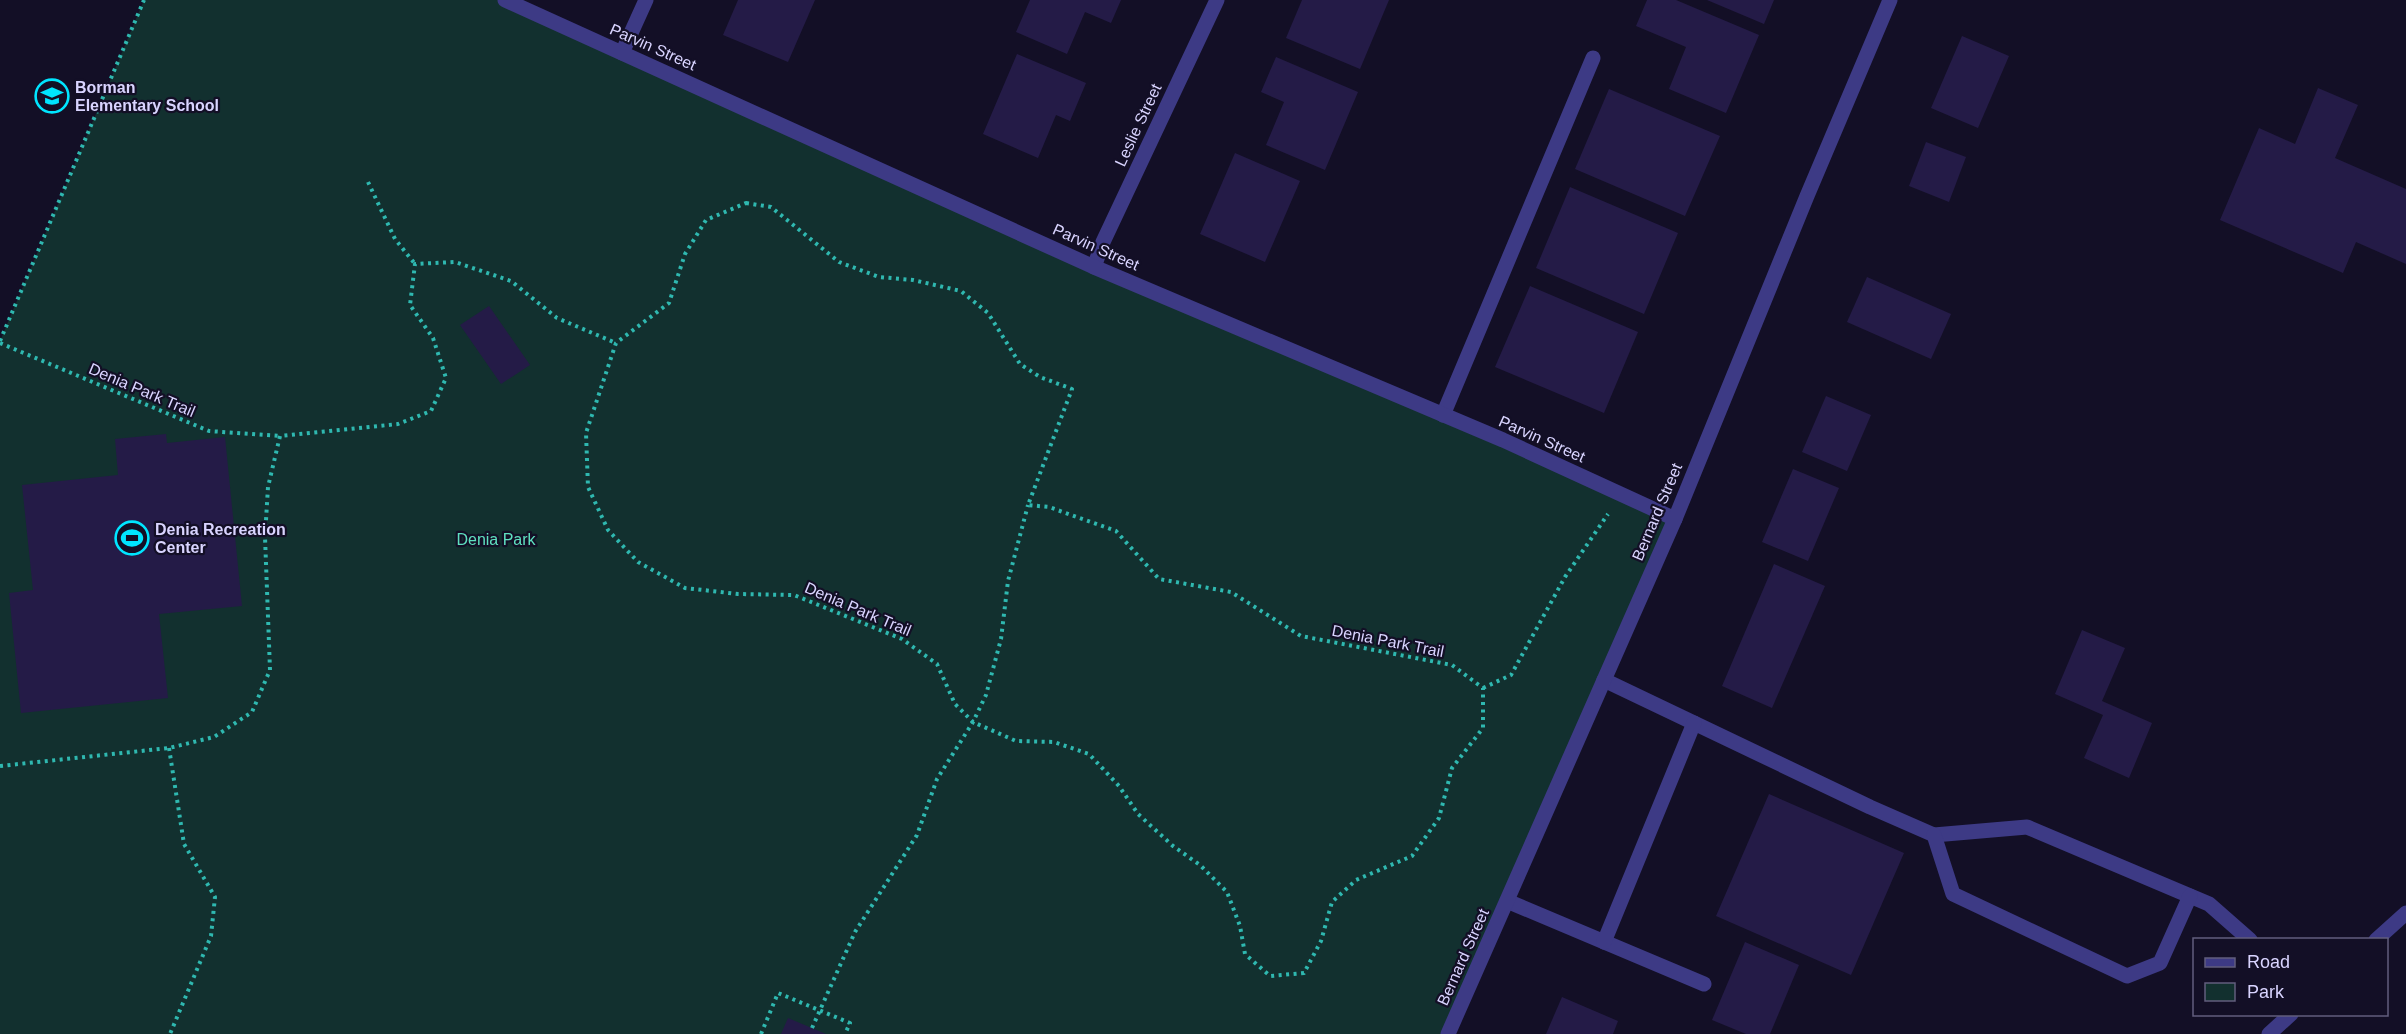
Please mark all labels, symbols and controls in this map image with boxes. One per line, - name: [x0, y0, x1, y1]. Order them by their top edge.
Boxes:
- street label: Parvin Street: [607, 20, 699, 74]
- school or university icon: Borman Elementary School: [34, 78, 70, 114]
- place label: Borman Elementary School: [75, 79, 219, 114]
- street label: Leslie Street: [1112, 81, 1165, 169]
- street label: Parvin Street: [1050, 220, 1142, 274]
- street label: Denia Park Trail: [86, 360, 198, 420]
- street label: Parvin Street: [1496, 412, 1588, 466]
- street label: Bernard Street: [1629, 460, 1685, 563]
- sports icon: Denia Recreation Center: [114, 520, 150, 556]
- place label: Denia Recreation Center: [155, 521, 286, 556]
- park label: Denia Park: [456, 531, 537, 548]
- street label: Denia Park Trail: [802, 579, 914, 639]
- street label: Denia Park Trail: [1331, 622, 1445, 660]
- street label: Bernard Street: [1434, 906, 1492, 1008]
- legend: [2193, 938, 2388, 1016]
- text: Road: [2247, 952, 2290, 972]
- text: Park: [2247, 982, 2285, 1002]

